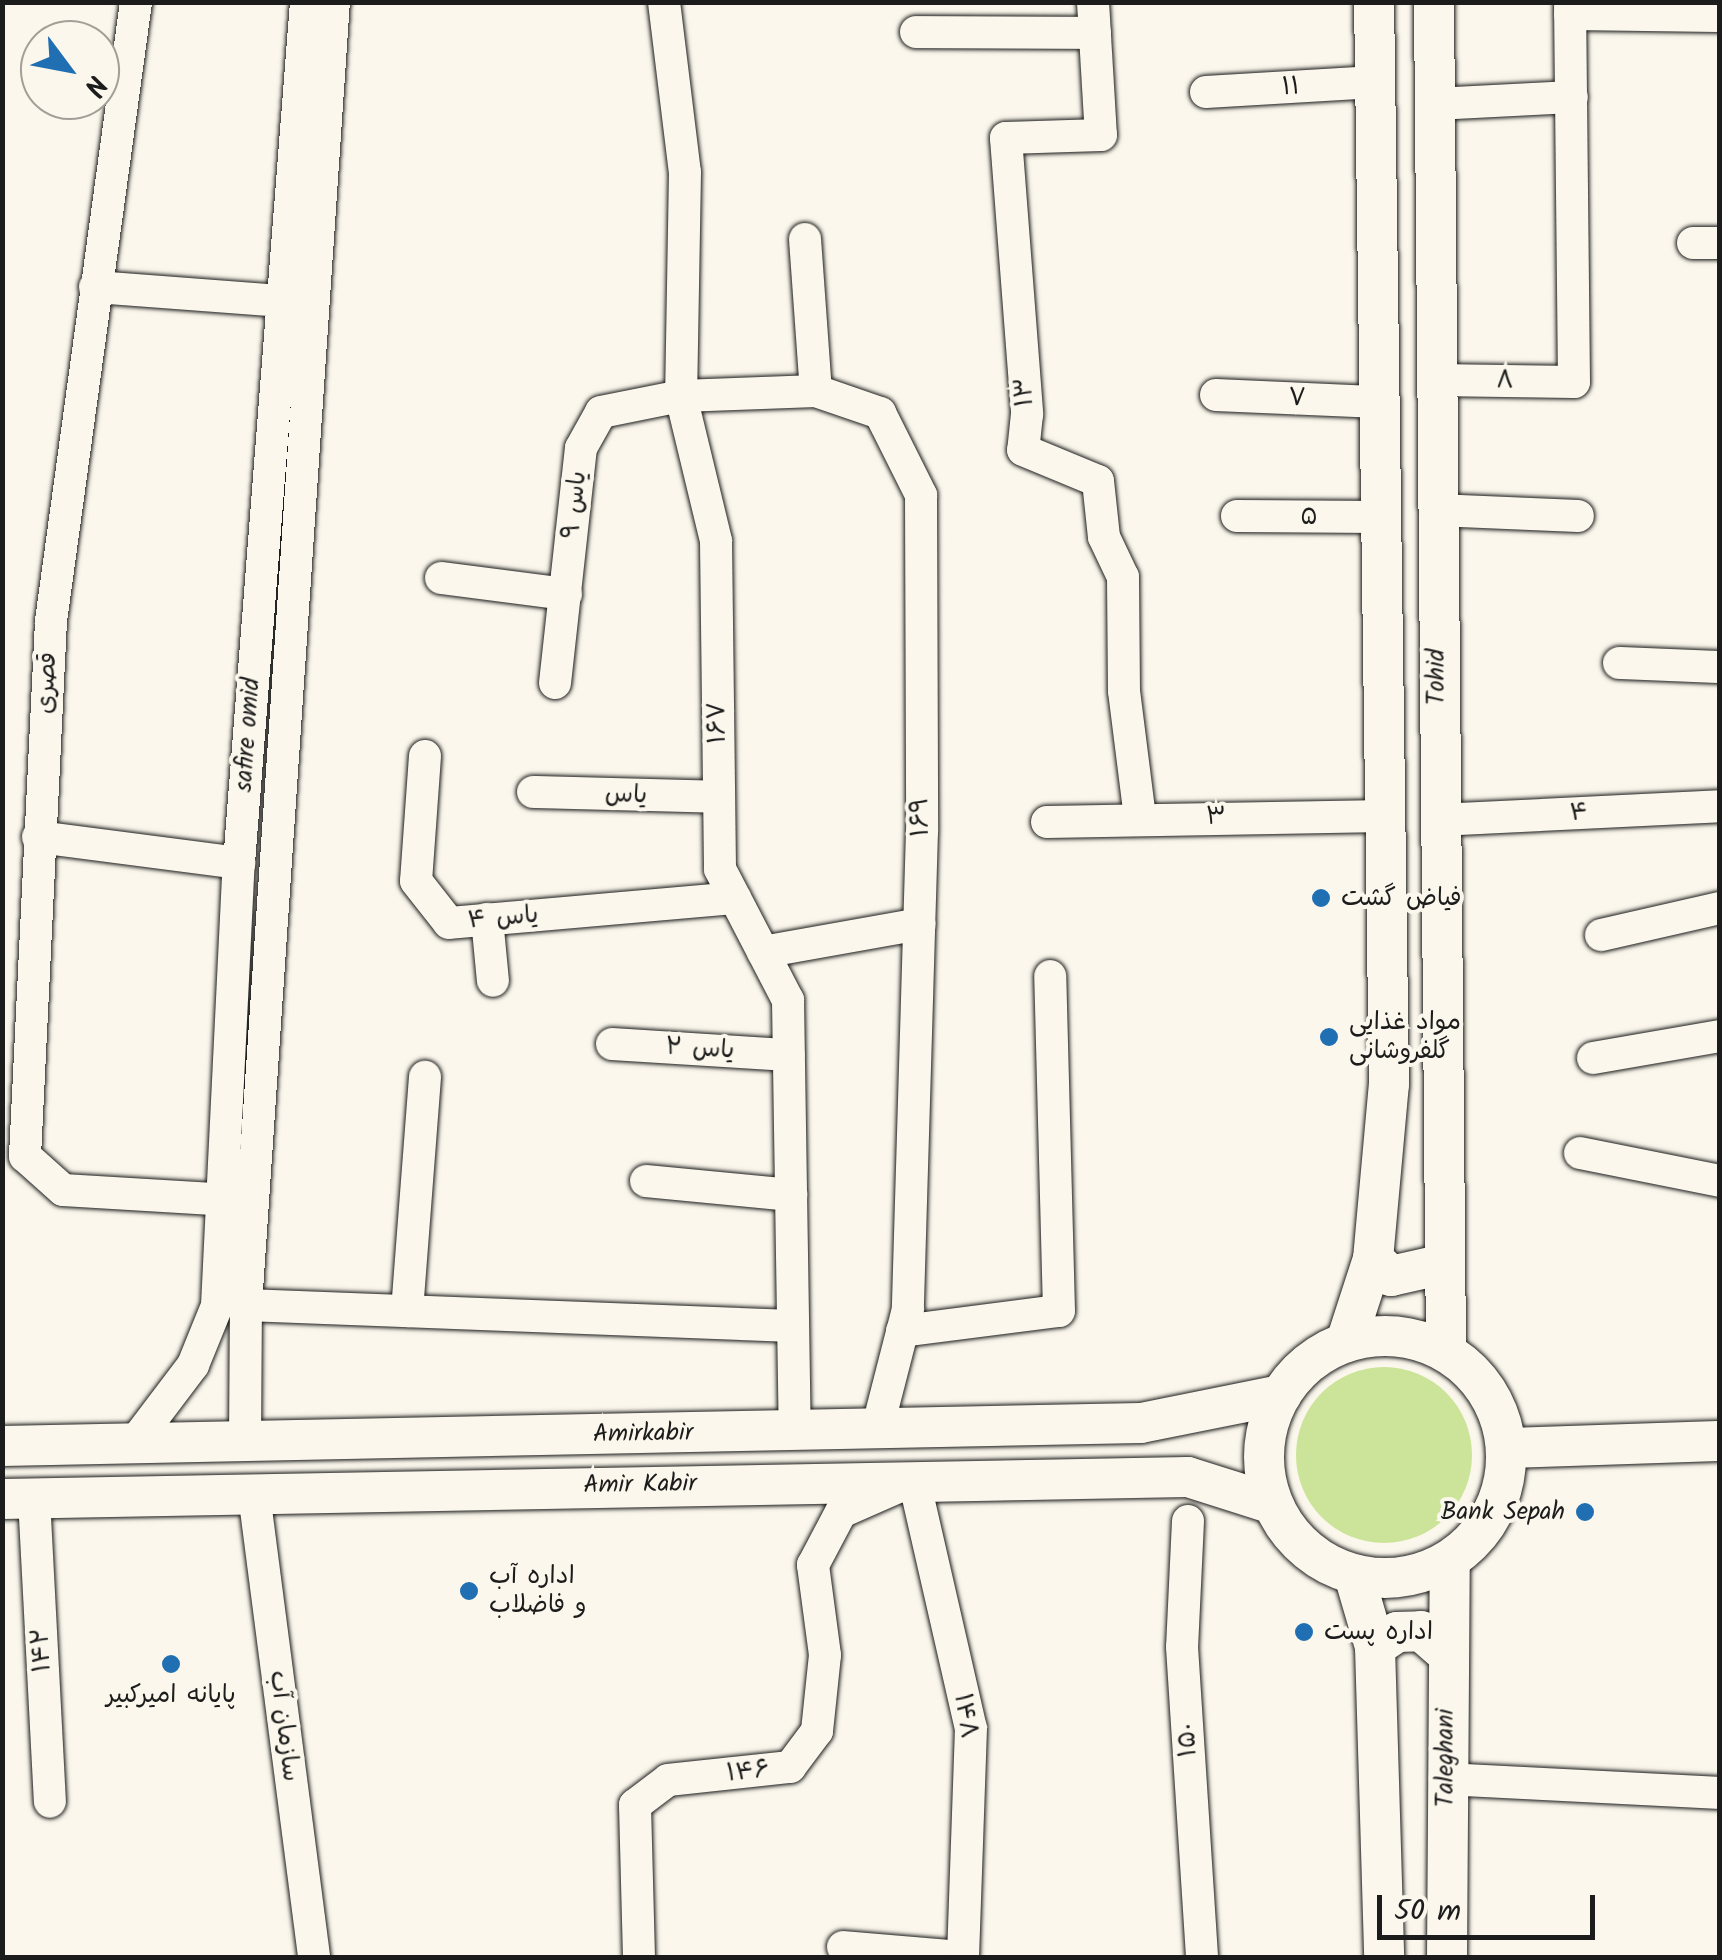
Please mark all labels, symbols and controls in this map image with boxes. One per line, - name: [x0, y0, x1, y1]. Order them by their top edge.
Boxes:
- north arrow: [20, 20, 120, 120]
- text: N: [70, 66, 118, 105]
- street label: ۱۱: [1281, 72, 1301, 102]
- street label: ۸: [1496, 366, 1514, 396]
- street label: ۱۳: [1009, 376, 1041, 408]
- street label: ۷: [1288, 383, 1306, 413]
- street label: یاس ۹: [557, 470, 593, 540]
- street label: ۵: [1300, 502, 1318, 532]
- street label: Tohid: [1422, 649, 1452, 705]
- street label: قصری: [30, 651, 64, 715]
- street label: safire omid: [229, 677, 267, 793]
- street label: ۱۶۷: [703, 702, 733, 744]
- street label: یاس: [604, 779, 648, 811]
- street label: ۱۶۹: [906, 797, 936, 837]
- street label: ۴: [1569, 798, 1589, 828]
- street label: ۳: [1206, 802, 1226, 832]
- place label: فیاض گشت: [1341, 883, 1462, 913]
- marker: فیاض گشت: [1310, 887, 1332, 909]
- street label: یاس ۴: [466, 900, 540, 936]
- place label: مواد غذایی گلفروشانی: [1349, 1008, 1461, 1067]
- marker: مواد غذایی گلفروشانی: [1318, 1026, 1340, 1048]
- street label: یاس ۲: [665, 1032, 735, 1066]
- street label: Amirkabir: [593, 1418, 693, 1450]
- street label: Amir Kabir: [583, 1469, 697, 1501]
- place label: Bank Sepah: [1441, 1497, 1565, 1527]
- marker: Bank Sepah: [1574, 1501, 1596, 1523]
- place label: اداره آب و فاضلاب: [489, 1562, 587, 1621]
- marker: اداره آب و فاضلاب: [458, 1580, 480, 1602]
- place label: اداره پست: [1324, 1617, 1433, 1647]
- marker: اداره پست: [1293, 1621, 1315, 1643]
- street label: ۱۴۲: [26, 1627, 58, 1673]
- marker: پایانه امیرکبیر: [160, 1653, 182, 1675]
- street label: سازمان آب: [262, 1669, 306, 1783]
- place label: پایانه امیرکبیر: [106, 1680, 236, 1710]
- street label: ۱۴۸: [947, 1691, 983, 1741]
- street label: Taleghani: [1431, 1709, 1461, 1807]
- street label: ۱۵۰: [1172, 1722, 1204, 1758]
- street label: ۱۴۶: [725, 1755, 771, 1789]
- scale bar: [1382, 1875, 1600, 1937]
- text: 50 m: [1394, 1888, 1461, 1936]

